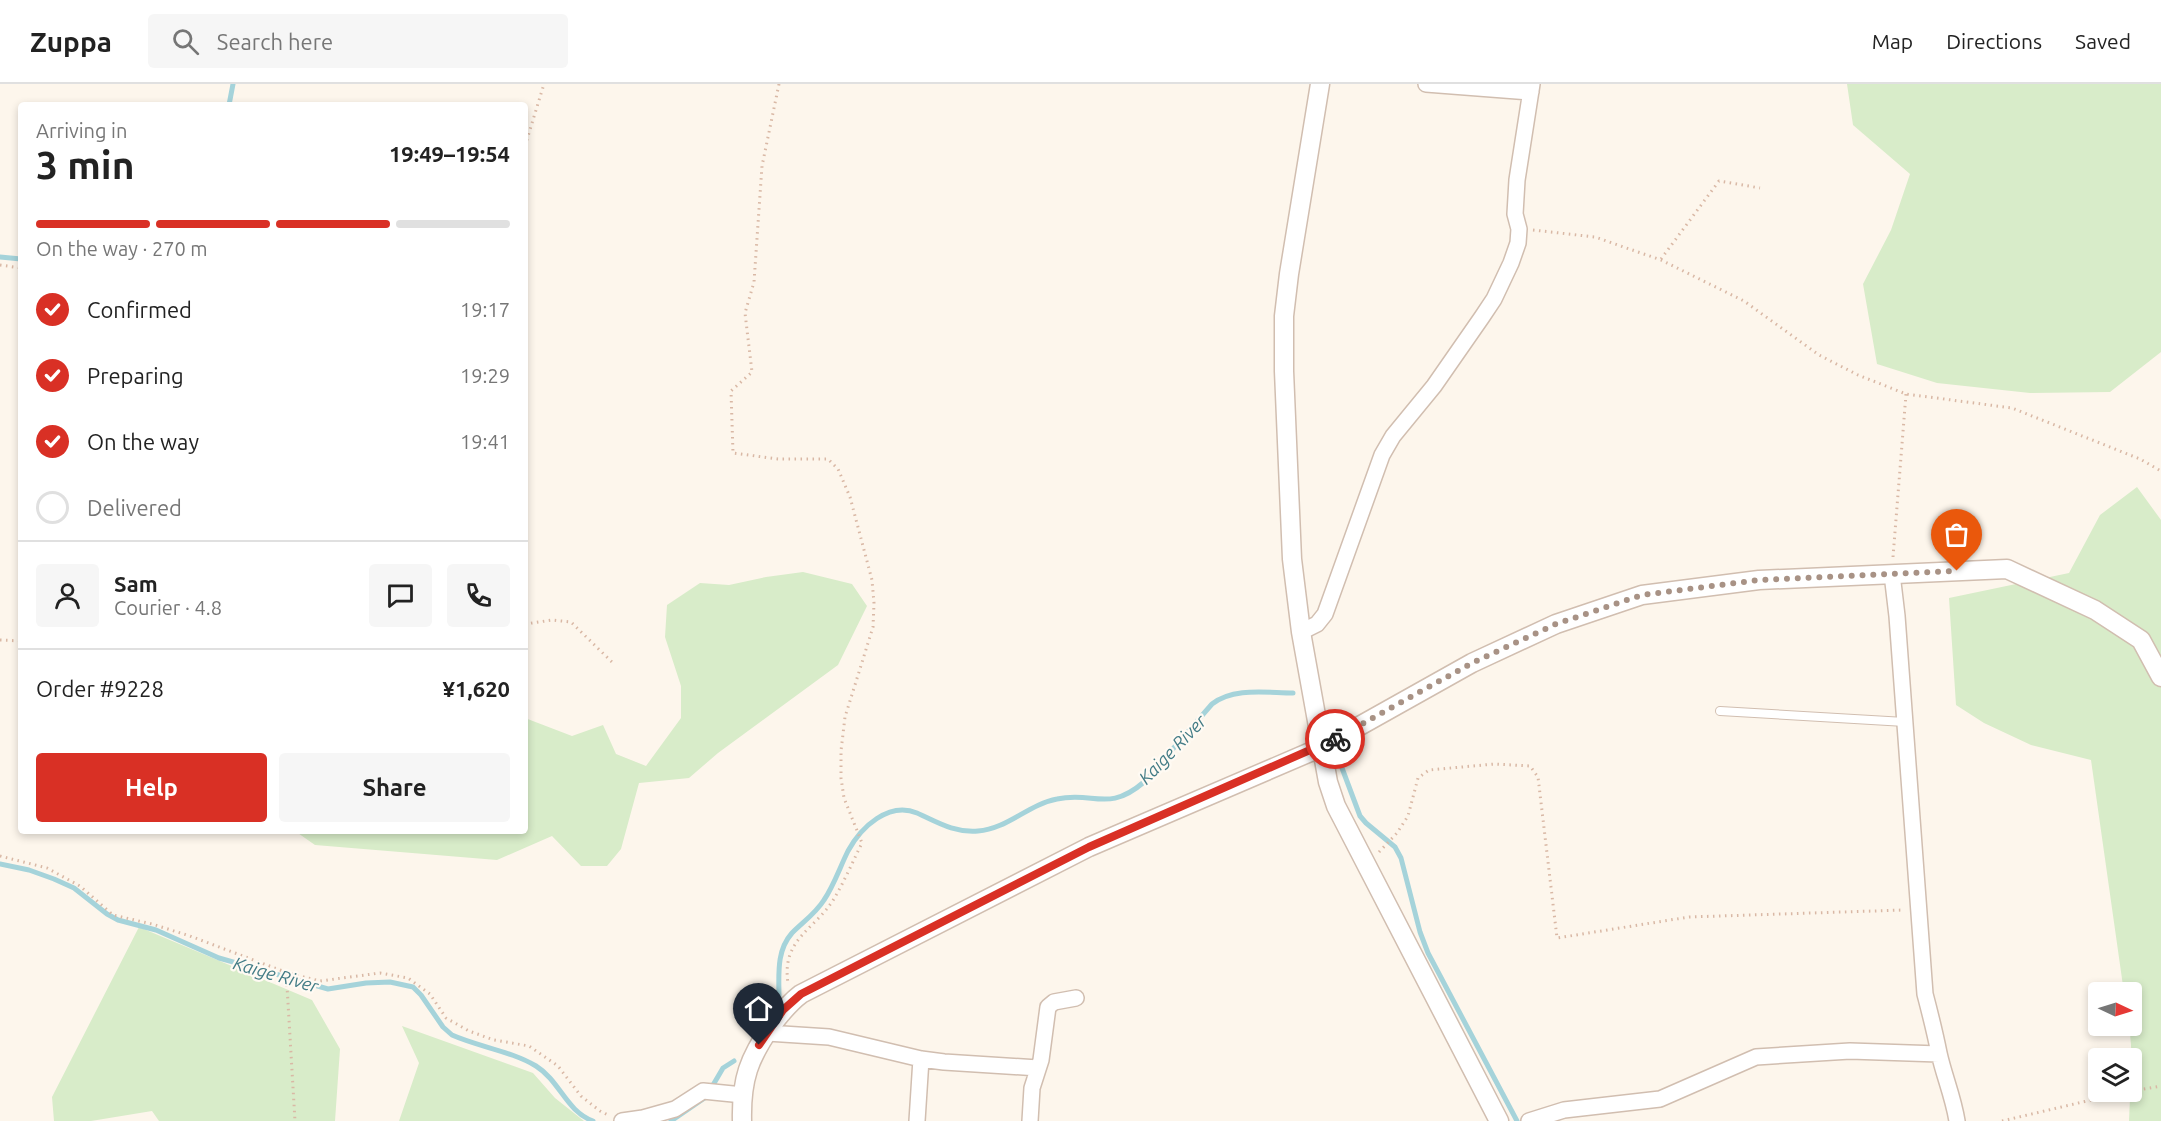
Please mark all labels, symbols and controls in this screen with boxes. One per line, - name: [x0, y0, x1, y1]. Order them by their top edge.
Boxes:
- search box: [148, 14, 568, 68]
- icon: search: [169, 25, 202, 58]
- text: Zuppa: [30, 26, 112, 57]
- text: Search here: [217, 29, 333, 54]
- text: Map: [1872, 29, 1913, 53]
- text: Directions: [1946, 29, 2042, 53]
- text: Saved: [2075, 29, 2131, 53]
- text: Arriving in: [36, 119, 127, 142]
- text: 19:49–19:54: [389, 141, 510, 166]
- text: 3 min: [36, 143, 135, 186]
- text: On the way · 270 m: [36, 237, 208, 260]
- icon: check: [36, 293, 69, 326]
- text: Confirmed: [87, 297, 192, 322]
- text: 19:17: [460, 298, 510, 321]
- icon: check: [36, 359, 69, 392]
- text: Preparing: [87, 363, 184, 388]
- text: 19:29: [460, 364, 510, 387]
- icon: check: [36, 425, 69, 458]
- text: On the way: [87, 429, 199, 454]
- text: 19:41: [460, 430, 510, 453]
- text: Delivered: [87, 495, 182, 520]
- pin: [1931, 509, 1982, 571]
- icon: bag: [1940, 518, 1973, 551]
- button: person: [36, 564, 99, 627]
- button: chat: [369, 564, 432, 627]
- button: phone: [447, 564, 510, 627]
- text: Sam: [114, 571, 158, 596]
- text: Courier · 4.8: [114, 596, 222, 619]
- text: Order #9228: [36, 676, 164, 701]
- text: ¥1,620: [443, 676, 510, 701]
- courier: [1305, 709, 1365, 769]
- water label: Kaige River: [1134, 710, 1210, 787]
- icon: bike: [1319, 723, 1352, 756]
- button: Help: [36, 753, 267, 822]
- button: Share: [279, 753, 510, 822]
- water label: Kaige River: [231, 952, 322, 996]
- north arrow: [2088, 982, 2142, 1036]
- map controls: [2088, 982, 2142, 1102]
- pin: [733, 983, 784, 1045]
- icon: home: [742, 992, 775, 1025]
- button: layers: [2088, 1048, 2142, 1102]

